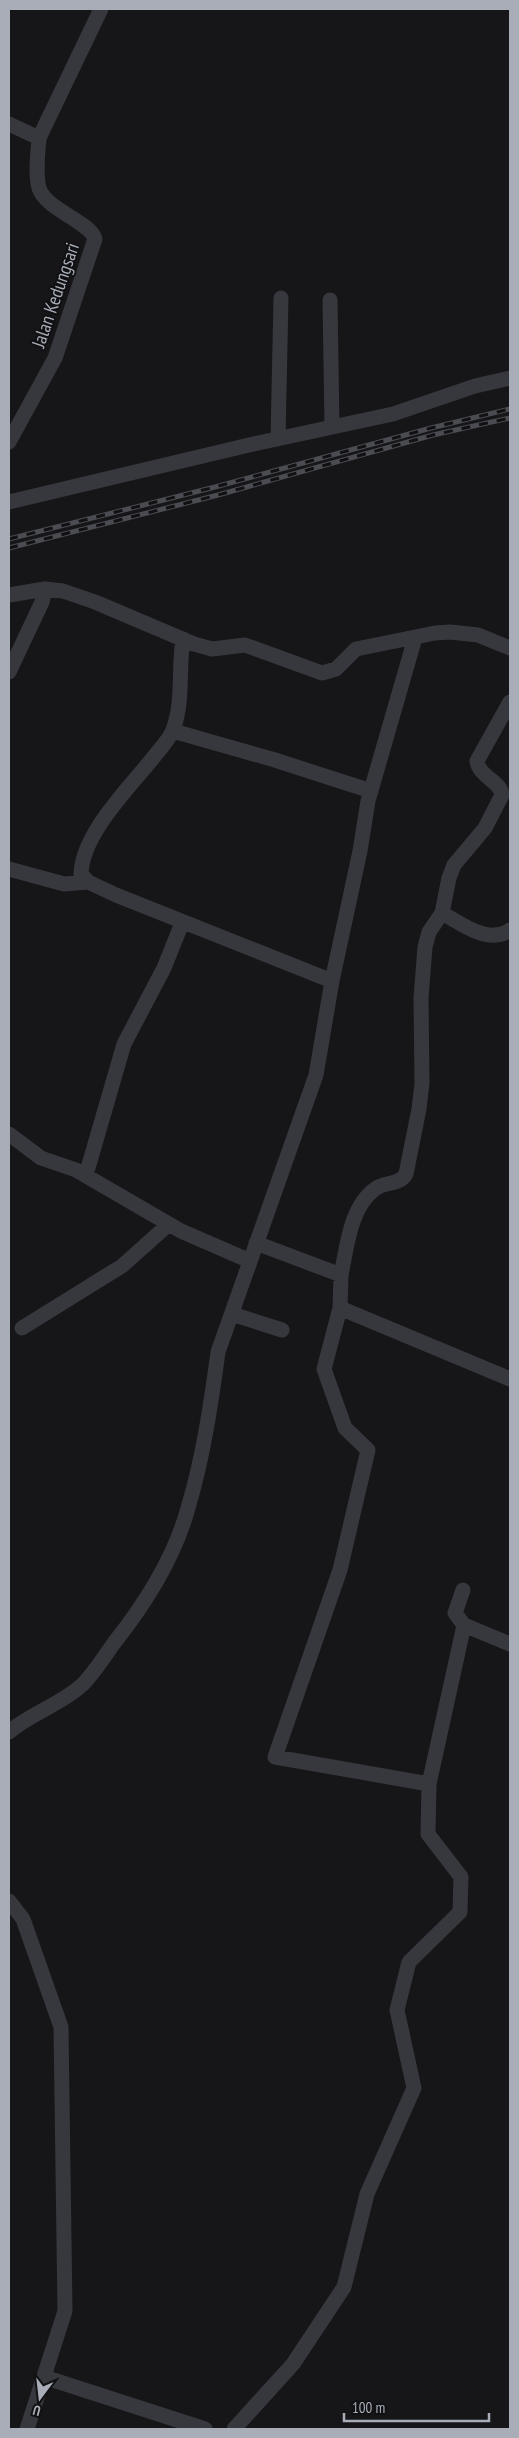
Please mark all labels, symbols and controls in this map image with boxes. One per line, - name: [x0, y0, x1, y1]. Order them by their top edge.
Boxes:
- street label: Jalan Kedungsari: [26, 239, 84, 352]
- north arrow: [15, 2373, 65, 2423]
- scale bar: [344, 2390, 489, 2422]
- text: 100 m: [352, 2398, 385, 2417]
- text: U: [31, 2401, 42, 2420]

